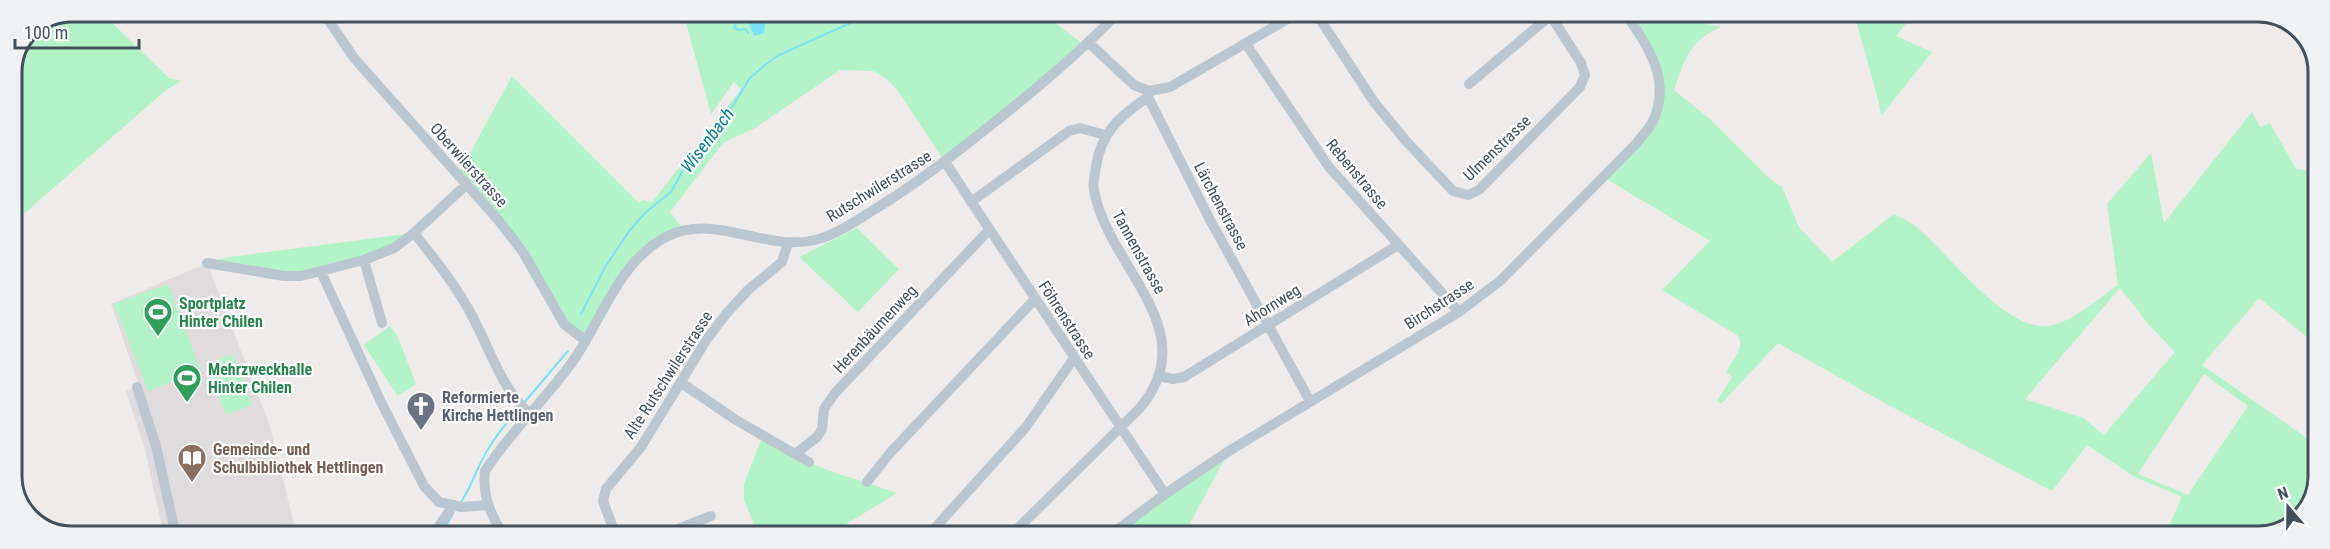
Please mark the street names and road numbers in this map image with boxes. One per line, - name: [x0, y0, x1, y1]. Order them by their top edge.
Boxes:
- street label: Ulmenstrasse: [1459, 111, 1535, 185]
- street label: Oberwilerstrasse: [426, 119, 512, 211]
- street label: Rebenstrasse: [1322, 135, 1392, 213]
- street label: Rutschwilerstrasse: [823, 146, 935, 226]
- street label: Lärchenstrasse: [1190, 159, 1252, 253]
- street label: Tannenstrasse: [1108, 207, 1170, 297]
- street label: Birchstrasse: [1401, 275, 1477, 333]
- street label: Föhrenstrasse: [1035, 277, 1099, 363]
- street label: Ahornweg: [1240, 280, 1304, 330]
- street label: Herenbäumenweg: [829, 281, 921, 377]
- street label: Alte Rutschwilerstrasse: [620, 307, 716, 443]

